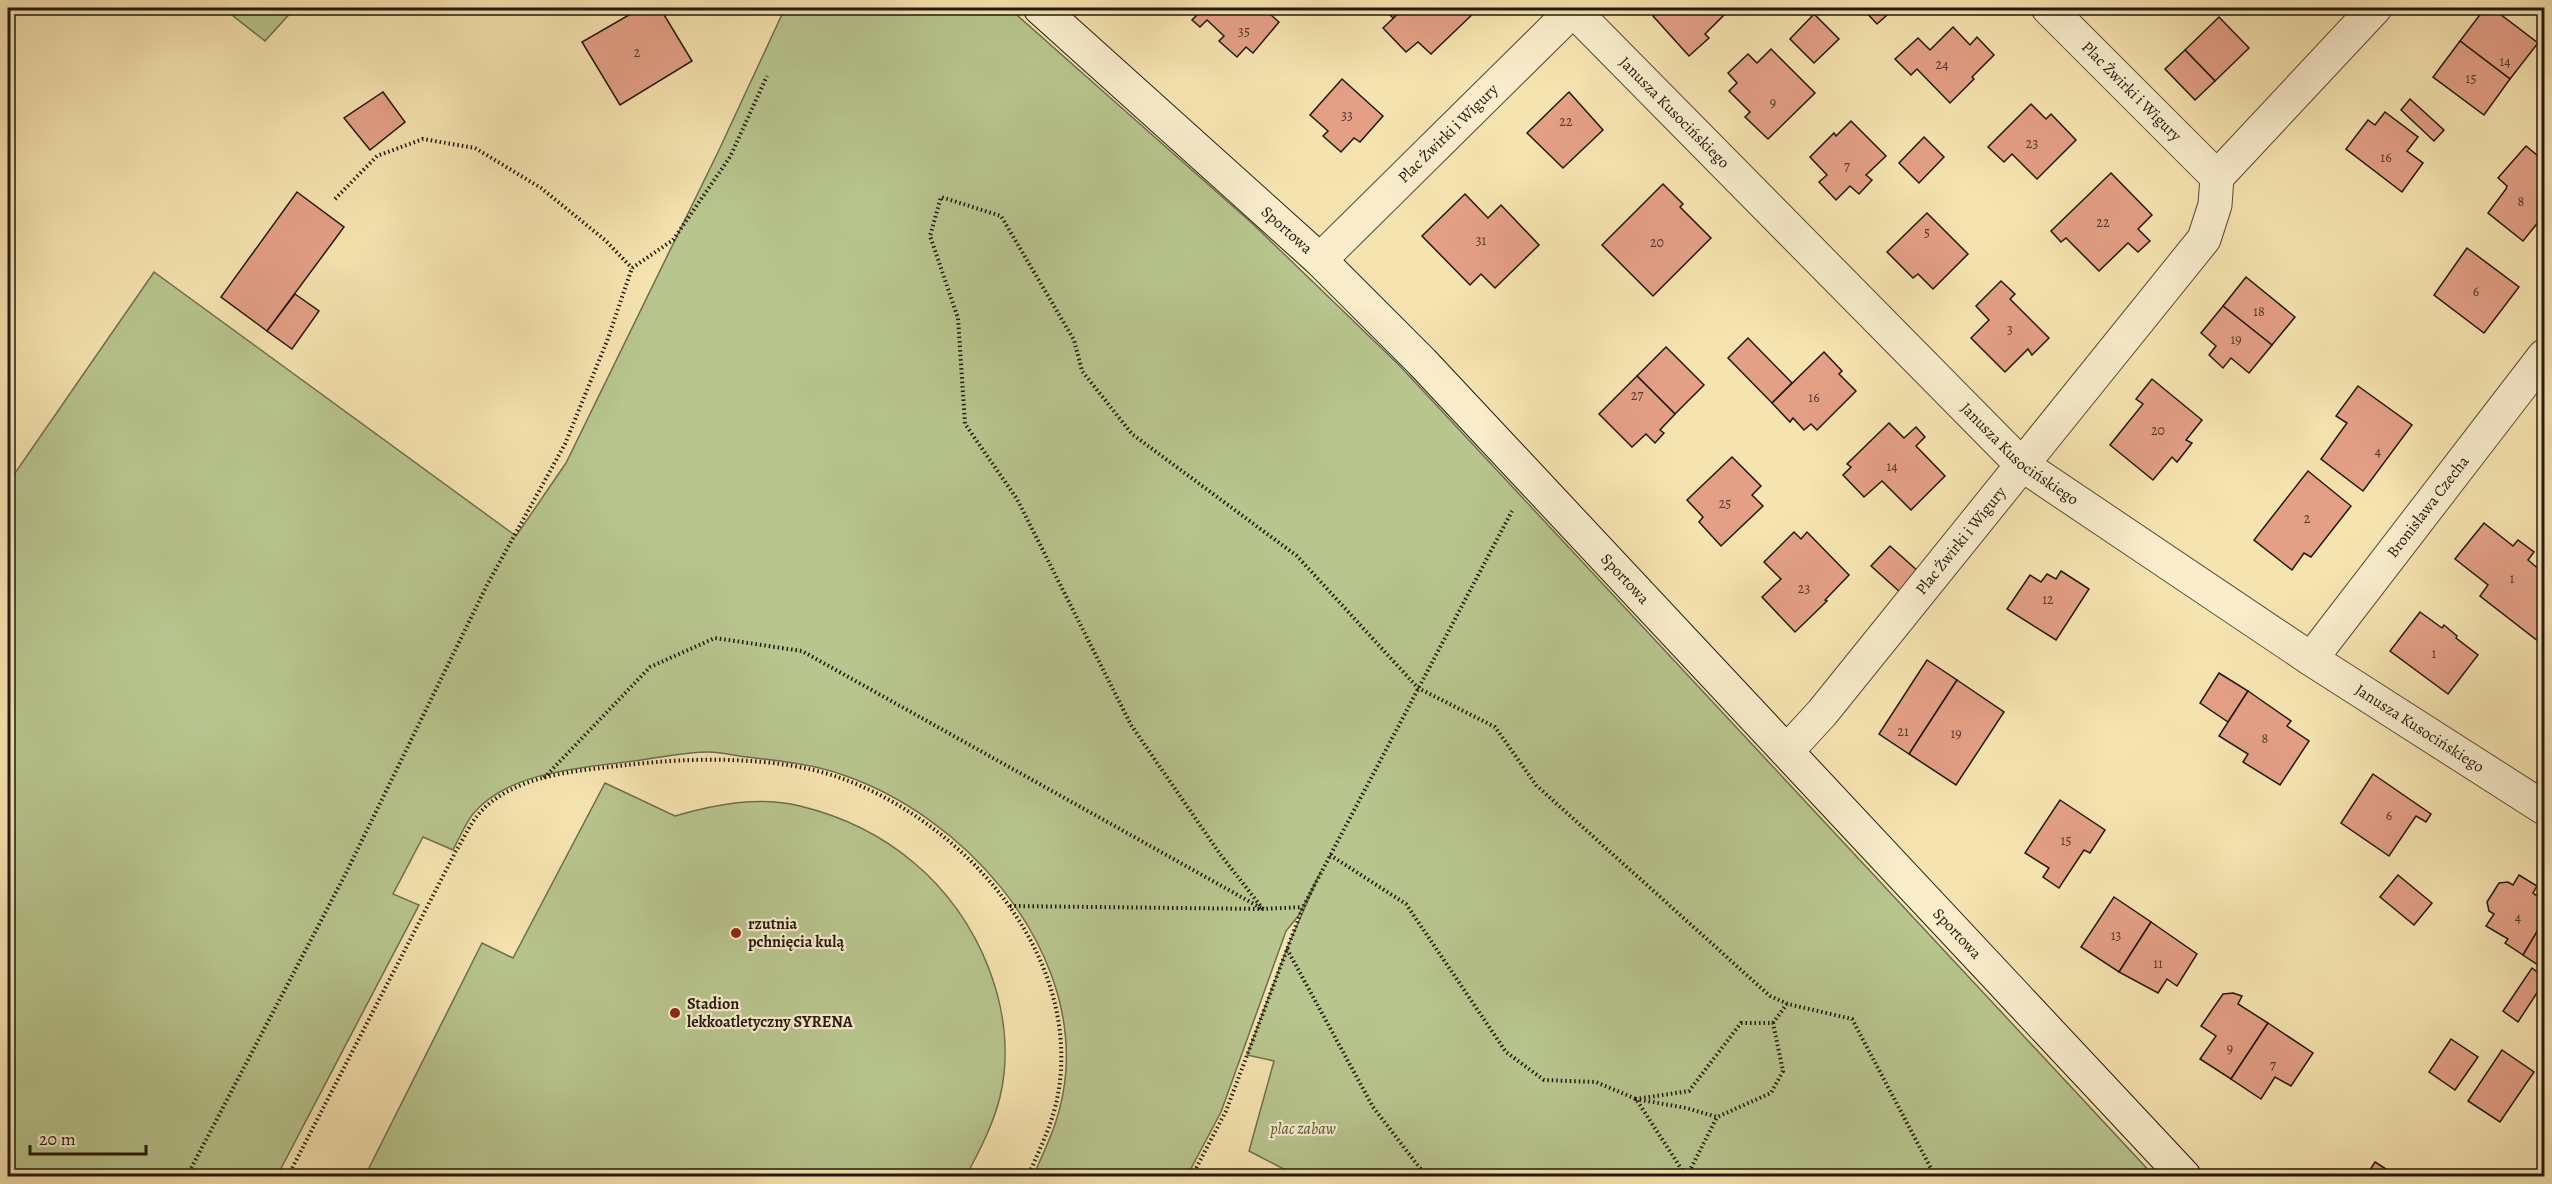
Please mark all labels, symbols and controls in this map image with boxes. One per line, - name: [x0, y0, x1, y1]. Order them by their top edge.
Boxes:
- house number: 35: [1238, 22, 1250, 41]
- street label: Plac Żwirki i Wigury: [2077, 37, 2187, 147]
- house number: 2: [634, 43, 641, 62]
- street label: Janusza Kusocińskiego: [1614, 52, 1734, 173]
- house number: 14: [2499, 52, 2511, 71]
- house number: 24: [1936, 55, 1949, 74]
- house number: 15: [2466, 69, 2476, 88]
- street label: Plac Żwirki i Wigury: [1393, 78, 1504, 188]
- house number: 9: [1770, 93, 1776, 112]
- house number: 33: [1341, 106, 1353, 125]
- house number: 22: [1559, 112, 1573, 131]
- house number: 23: [2026, 134, 2038, 153]
- house number: 16: [2380, 148, 2392, 167]
- house number: 7: [1844, 157, 1850, 176]
- house number: 8: [2518, 192, 2525, 211]
- street label: Sportowa: [1256, 201, 1318, 260]
- house number: 22: [2096, 213, 2110, 232]
- house number: 5: [1924, 223, 1930, 242]
- house number: 31: [1476, 231, 1487, 250]
- house number: 20: [1650, 233, 1664, 252]
- house number: 6: [2473, 282, 2479, 301]
- house number: 18: [2253, 302, 2265, 321]
- house number: 3: [2007, 320, 2013, 339]
- house number: 19: [2230, 330, 2242, 349]
- house number: 27: [1631, 386, 1643, 405]
- house number: 16: [1808, 388, 1820, 407]
- street label: Janusza Kusocińskiego: [1955, 398, 2083, 510]
- house number: 20: [2151, 421, 2165, 440]
- house number: 4: [2375, 442, 2381, 461]
- street label: Bronisława Czecha: [2382, 451, 2475, 562]
- house number: 14: [1886, 457, 1898, 476]
- street label: Plac Żwirki i Wigury: [1911, 481, 2012, 599]
- house number: 25: [1719, 494, 1731, 513]
- house number: 2: [2304, 509, 2311, 528]
- street label: Sportowa: [1596, 549, 1655, 610]
- house number: 1: [2510, 569, 2515, 588]
- house number: 23: [1798, 579, 1810, 598]
- house number: 12: [2042, 590, 2054, 609]
- house number: 1: [2432, 644, 2437, 663]
- street label: Janusza Kusocińskiego: [2351, 679, 2488, 778]
- house number: 21: [1897, 722, 1909, 741]
- house number: 19: [1950, 724, 1962, 743]
- house number: 8: [2262, 729, 2269, 748]
- house number: 6: [2386, 806, 2392, 825]
- house number: 15: [2061, 831, 2071, 850]
- street label: Sportowa: [1928, 903, 1987, 964]
- house number: 4: [2515, 908, 2521, 927]
- place label: rzutnia pchnięcia kulą: [748, 913, 844, 953]
- marker: rzutnia pchnięcia kulą: [729, 926, 743, 940]
- house number: 13: [2111, 926, 2121, 945]
- house number: 11: [2153, 954, 2163, 973]
- place label: Stadion lekkoatletyczny SYRENA: [687, 993, 854, 1033]
- marker: Stadion lekkoatletyczny SYRENA: [668, 1006, 682, 1020]
- house number: 9: [2227, 1039, 2233, 1058]
- house number: 7: [2270, 1056, 2276, 1075]
- scale bar: [30, 1118, 146, 1156]
- park label: plac zabaw: [1269, 1118, 1337, 1140]
- text: 20 m: [39, 1127, 76, 1151]

